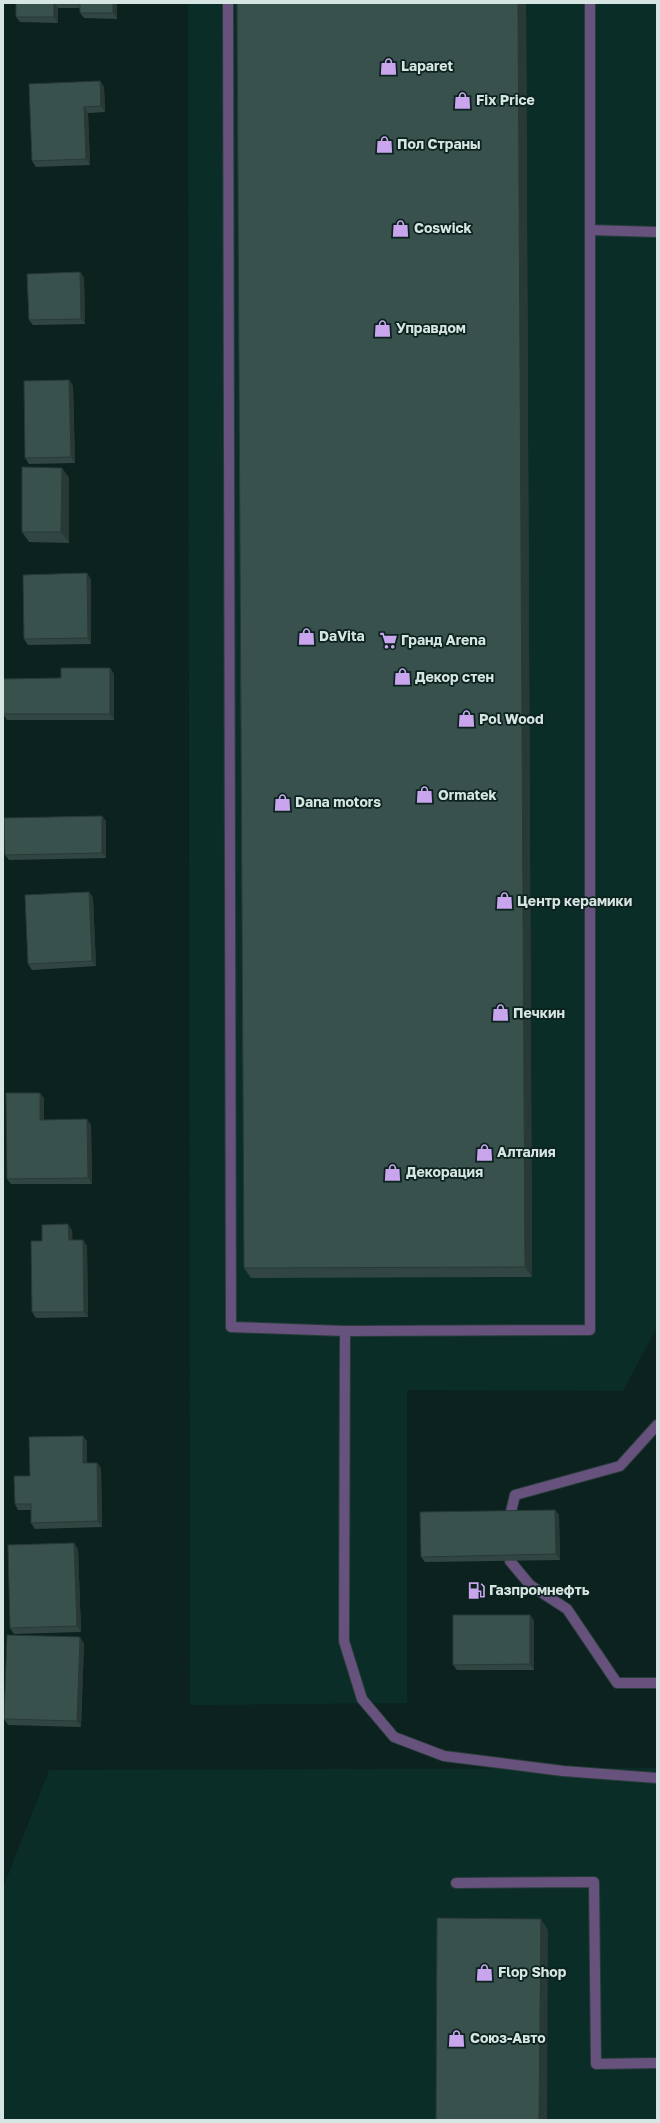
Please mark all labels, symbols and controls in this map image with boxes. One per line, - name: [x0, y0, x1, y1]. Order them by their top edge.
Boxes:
- shop icon: Laparet: [378, 56, 398, 76]
- place label: Laparet: [401, 57, 453, 74]
- shop icon: Fix Price: [453, 90, 473, 110]
- place label: Fix Price: [476, 91, 535, 108]
- shop icon: Пол Страны: [374, 134, 394, 154]
- place label: Пол Страны: [397, 135, 481, 152]
- shop icon: Coswick: [391, 218, 411, 238]
- place label: Coswick: [414, 219, 472, 236]
- shop icon: Управдом: [373, 318, 393, 338]
- place label: Управдом: [396, 319, 466, 336]
- shop icon: DaVita: [296, 626, 316, 646]
- place label: DaVita: [319, 627, 365, 644]
- supermarket icon: Гранд Arena: [378, 630, 398, 650]
- place label: Гранд Arena: [401, 631, 486, 648]
- shop icon: Декор стен: [392, 667, 412, 687]
- place label: Декор стен: [415, 668, 494, 685]
- shop icon: Pol Wood: [456, 709, 476, 729]
- place label: Pol Wood: [479, 710, 544, 727]
- shop icon: Ormatek: [415, 785, 435, 805]
- place label: Ormatek: [438, 786, 497, 803]
- shop icon: Dana motors: [272, 792, 292, 812]
- place label: Dana motors: [295, 793, 381, 810]
- shop icon: Центр керамики: [494, 891, 514, 911]
- place label: Центр керамики: [517, 892, 632, 909]
- shop icon: Печкин: [490, 1003, 510, 1023]
- place label: Печкин: [513, 1004, 565, 1021]
- shop icon: Алталия: [474, 1142, 494, 1162]
- place label: Алталия: [497, 1143, 556, 1160]
- shop icon: Декорация: [383, 1162, 403, 1182]
- place label: Декорация: [406, 1163, 483, 1180]
- fuel station icon: Газпромнефть: [466, 1580, 486, 1600]
- place label: Газпромнефть: [489, 1581, 590, 1598]
- shop icon: Flop Shop: [475, 1962, 495, 1982]
- place label: Flop Shop: [498, 1963, 567, 1980]
- shop icon: Союз-Авто: [447, 2028, 467, 2048]
- place label: Союз-Авто: [470, 2029, 546, 2046]

